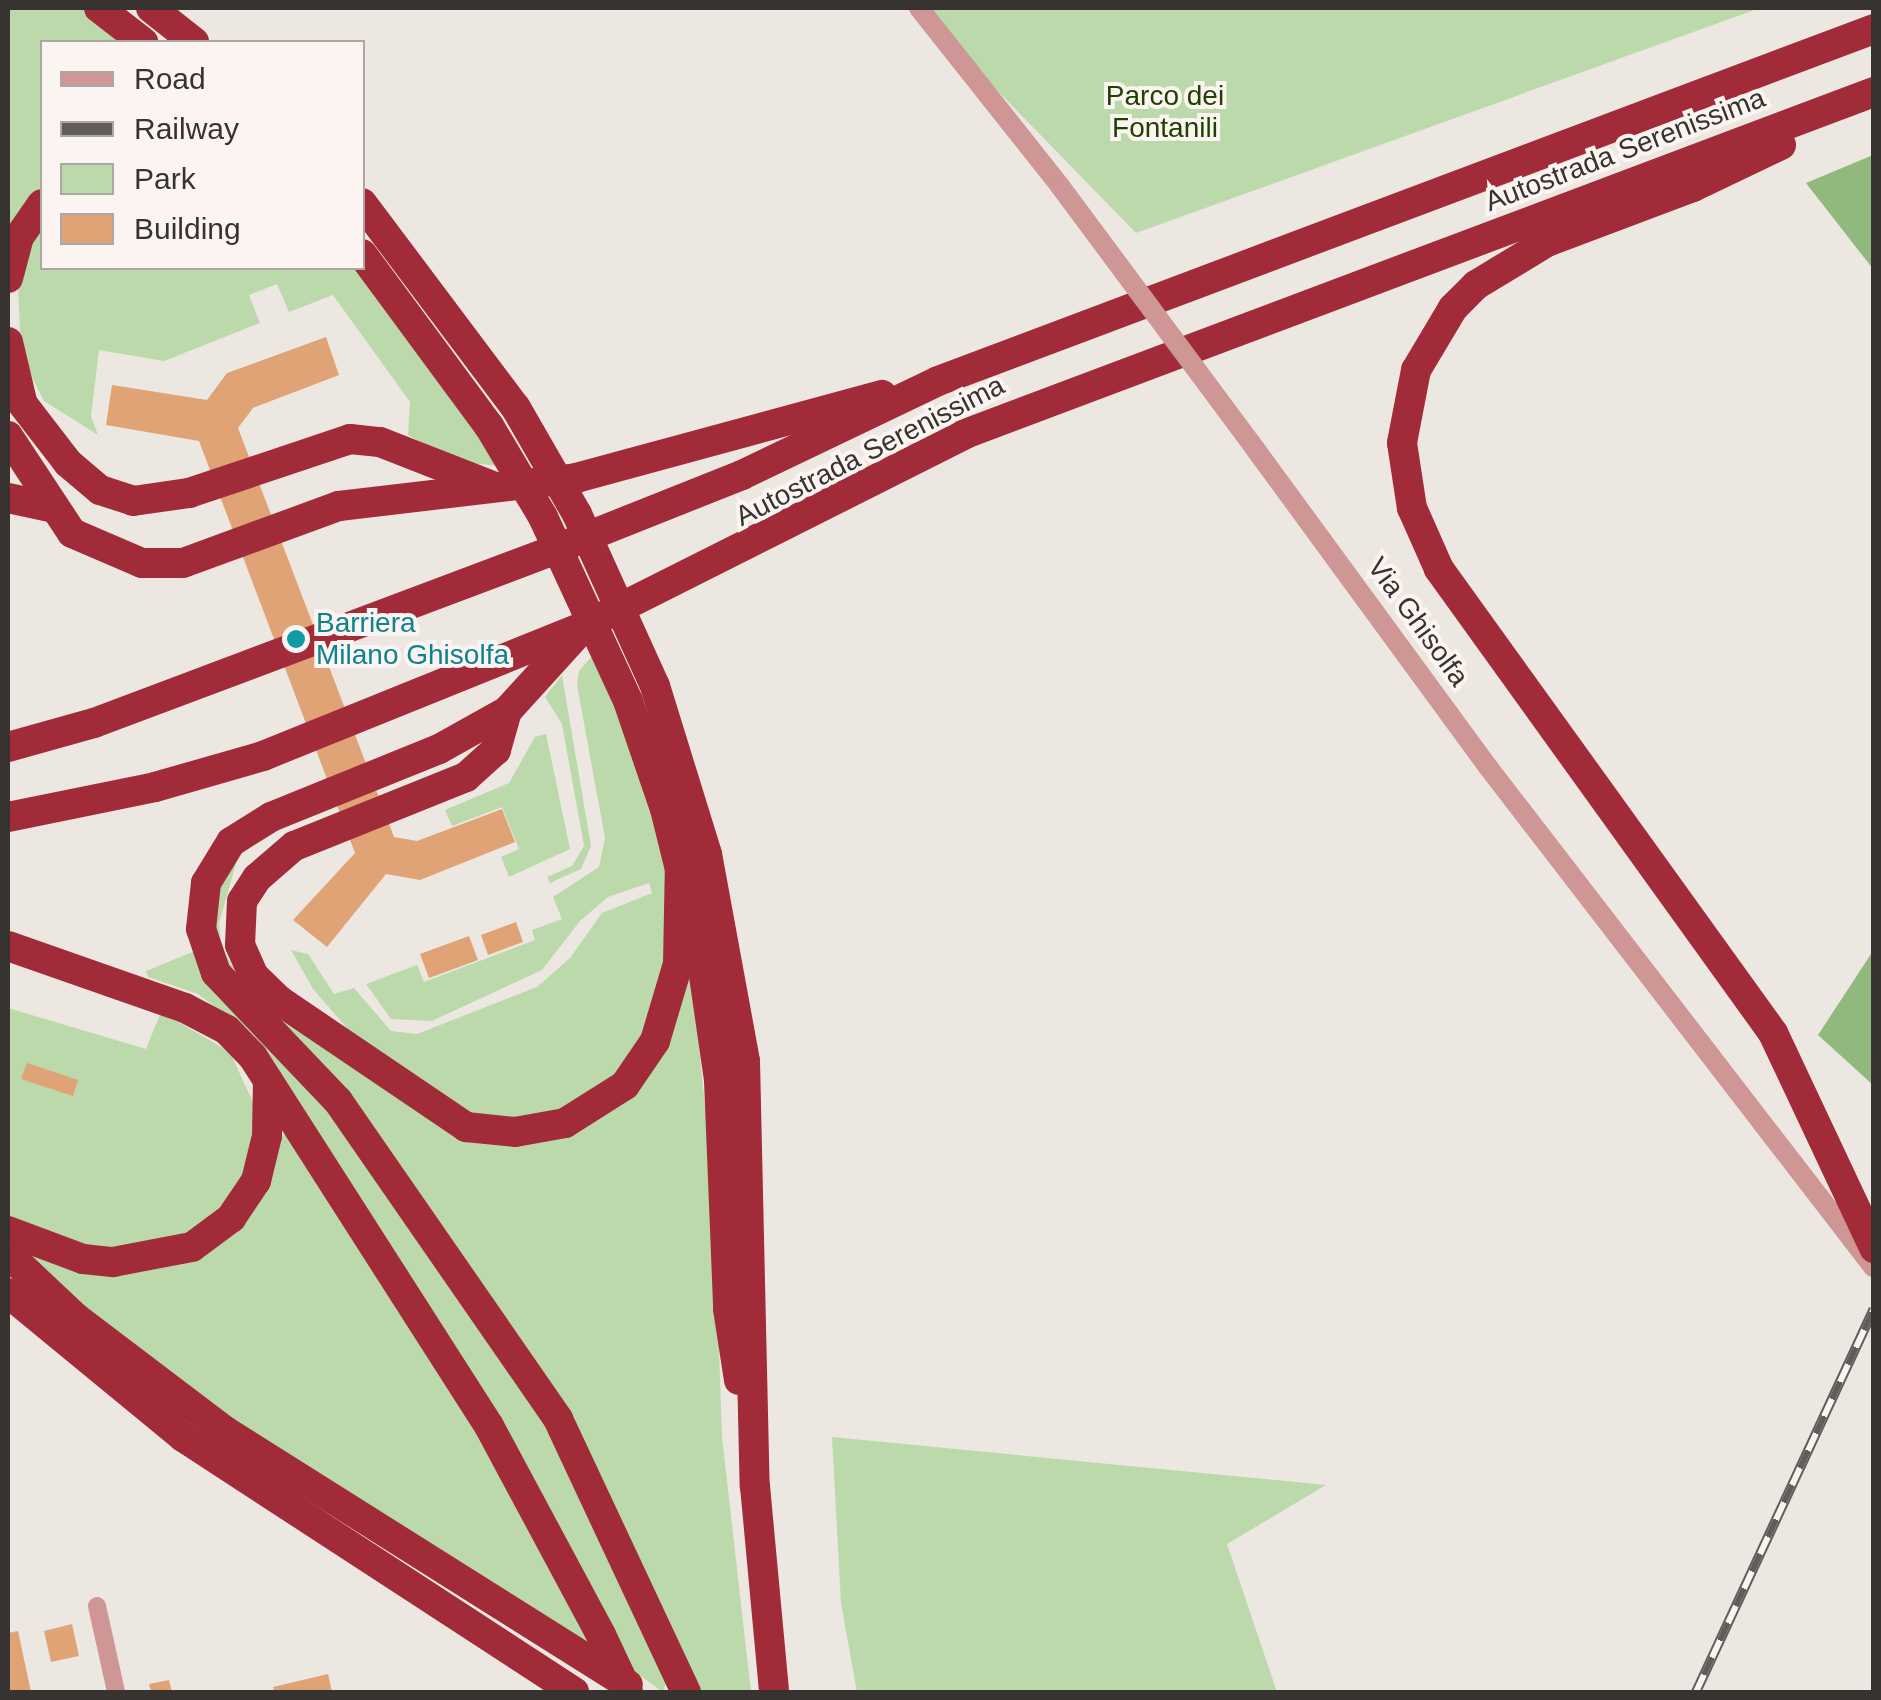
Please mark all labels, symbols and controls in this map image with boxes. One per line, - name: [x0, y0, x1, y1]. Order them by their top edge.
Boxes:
- legend: [40, 40, 365, 270]
- text: Road: [134, 62, 206, 95]
- park label: Parco dei Fontanili: [1106, 79, 1224, 145]
- street label: Autostrada Serenissima: [1480, 81, 1770, 219]
- text: Railway: [134, 112, 239, 145]
- text: Park: [134, 162, 196, 195]
- text: Building: [134, 212, 241, 245]
- street label: Autostrada Serenissima: [730, 369, 1010, 533]
- street label: Via Ghisolfa: [1360, 551, 1476, 693]
- place label: Barriera Milano Ghisolfa: [316, 606, 509, 672]
- marker: Barriera Milano Ghisolfa: [285, 628, 307, 650]

